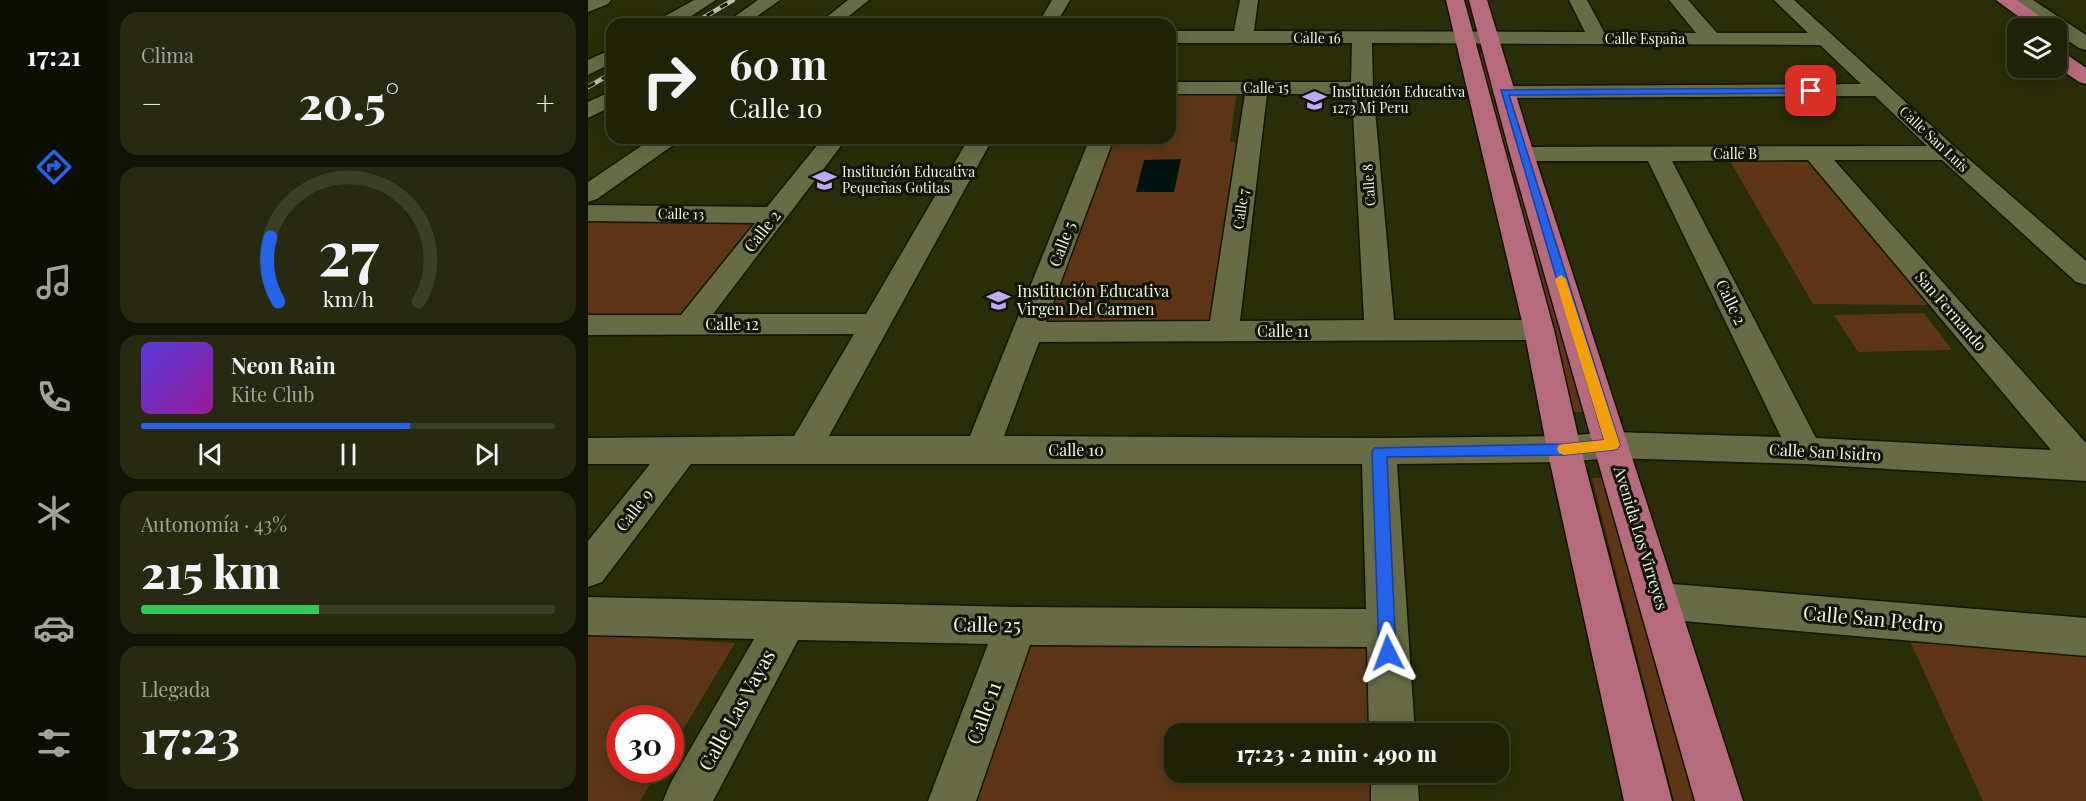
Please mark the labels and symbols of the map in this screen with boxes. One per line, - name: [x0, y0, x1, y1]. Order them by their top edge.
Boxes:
- street label: Calle 16: [1293, 28, 1341, 47]
- street label: Calle España: [1605, 29, 1685, 48]
- pin: [1785, 65, 1836, 116]
- street label: Calle 15: [1243, 78, 1289, 97]
- place label: Institución Educativa 1273 Mi Peru: [1332, 82, 1465, 117]
- school or university icon: Institución Educativa 1273 Mi Peru: [1301, 87, 1327, 113]
- street label: Calle San Luis: [1896, 102, 1973, 176]
- street label: Calle B: [1713, 144, 1757, 163]
- place label: Institución Educativa Pequeñas Gotitas: [842, 162, 975, 197]
- street label: Calle 8: [1358, 163, 1379, 207]
- school or university icon: Institución Educativa Pequeñas Gotitas: [811, 167, 837, 193]
- street label: Calle 7: [1228, 187, 1253, 230]
- street label: Calle 13: [658, 204, 704, 223]
- street label: Calle 2: [739, 205, 785, 256]
- street label: Calle 5: [1043, 218, 1080, 269]
- street label: San Fernando: [1911, 266, 1992, 355]
- street label: Calle 2: [1712, 276, 1751, 328]
- place label: Institución Educativa Virgen Del Carmen: [1016, 280, 1169, 319]
- school or university icon: Institución Educativa Virgen Del Carmen: [986, 287, 1012, 313]
- street label: Calle 12: [705, 313, 759, 334]
- street label: Calle 11: [1257, 320, 1309, 341]
- street label: Calle San Isidro: [1768, 438, 1882, 465]
- street label: Calle 10: [1048, 439, 1104, 460]
- street label: Avenida Los Virreyes: [1609, 462, 1673, 612]
- street label: Calle 9: [610, 484, 657, 535]
- street label: Calle San Pedro: [1802, 598, 1944, 637]
- street label: Calle 25: [953, 609, 1021, 638]
- position arrow: [1356, 621, 1420, 685]
- street label: Calle Las Vayas: [691, 644, 780, 775]
- street label: Calle 11: [959, 677, 1006, 748]
- speed limit sign: 30: [606, 705, 684, 783]

